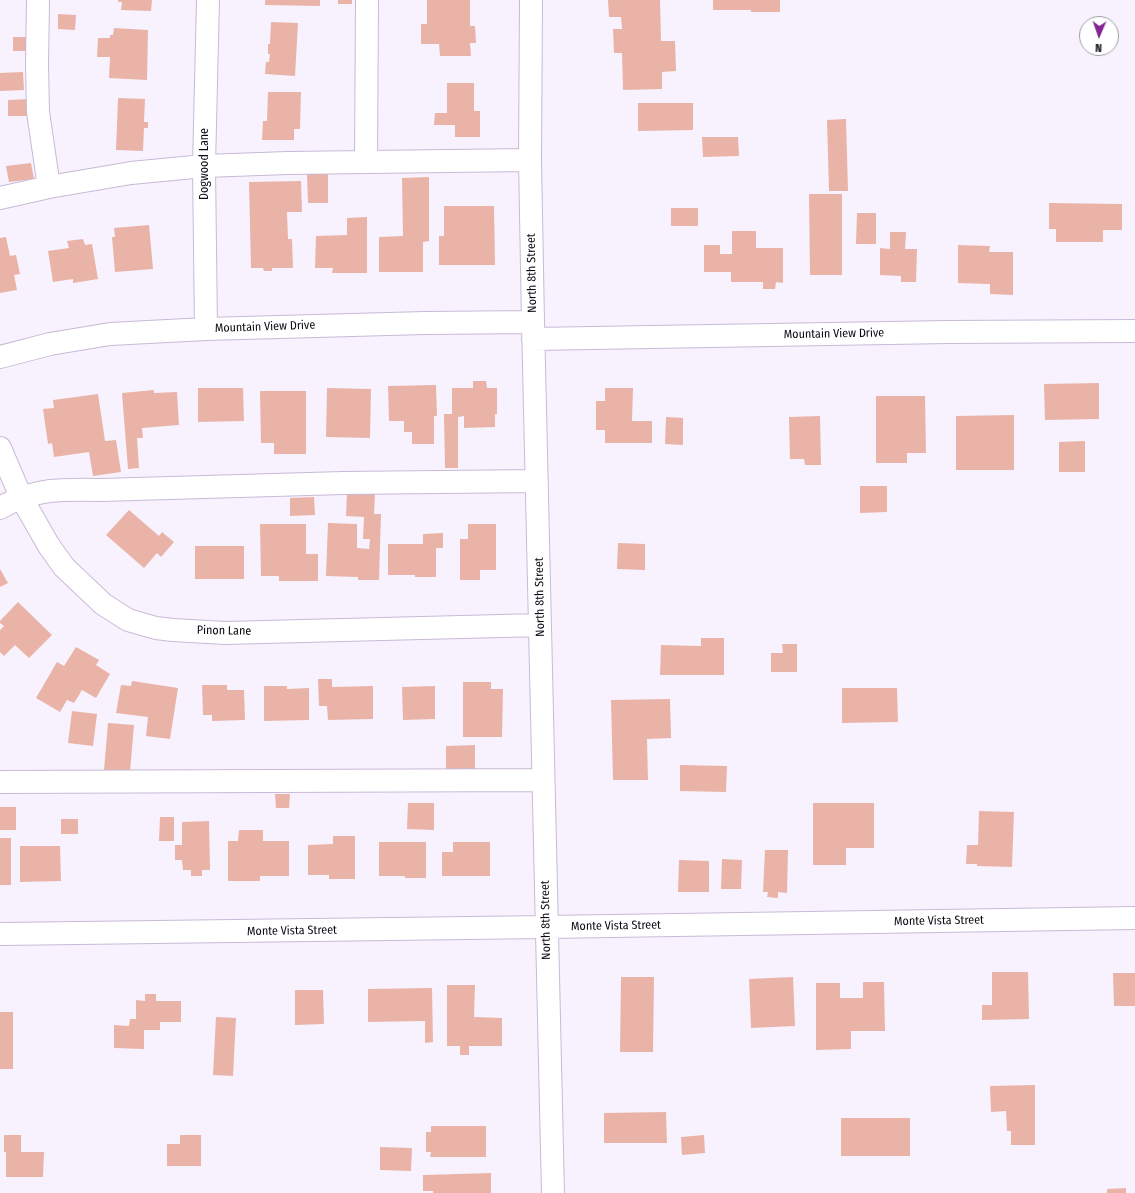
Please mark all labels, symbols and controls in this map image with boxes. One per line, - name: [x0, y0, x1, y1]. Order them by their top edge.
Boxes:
- north arrow: [1079, 16, 1119, 56]
- text: N: [1095, 41, 1102, 54]
- street label: Dogwood Lane: [198, 128, 212, 200]
- street label: North 8th Street: [524, 233, 540, 313]
- street label: Mountain View Drive: [215, 318, 315, 336]
- street label: Mountain View Drive: [784, 326, 884, 342]
- street label: North 8th Street: [532, 557, 548, 637]
- street label: Pinon Lane: [197, 623, 251, 639]
- street label: North 8th Street: [538, 880, 554, 960]
- street label: Monte Vista Street: [894, 913, 984, 929]
- street label: Monte Vista Street: [571, 918, 661, 934]
- street label: Monte Vista Street: [247, 923, 337, 939]

